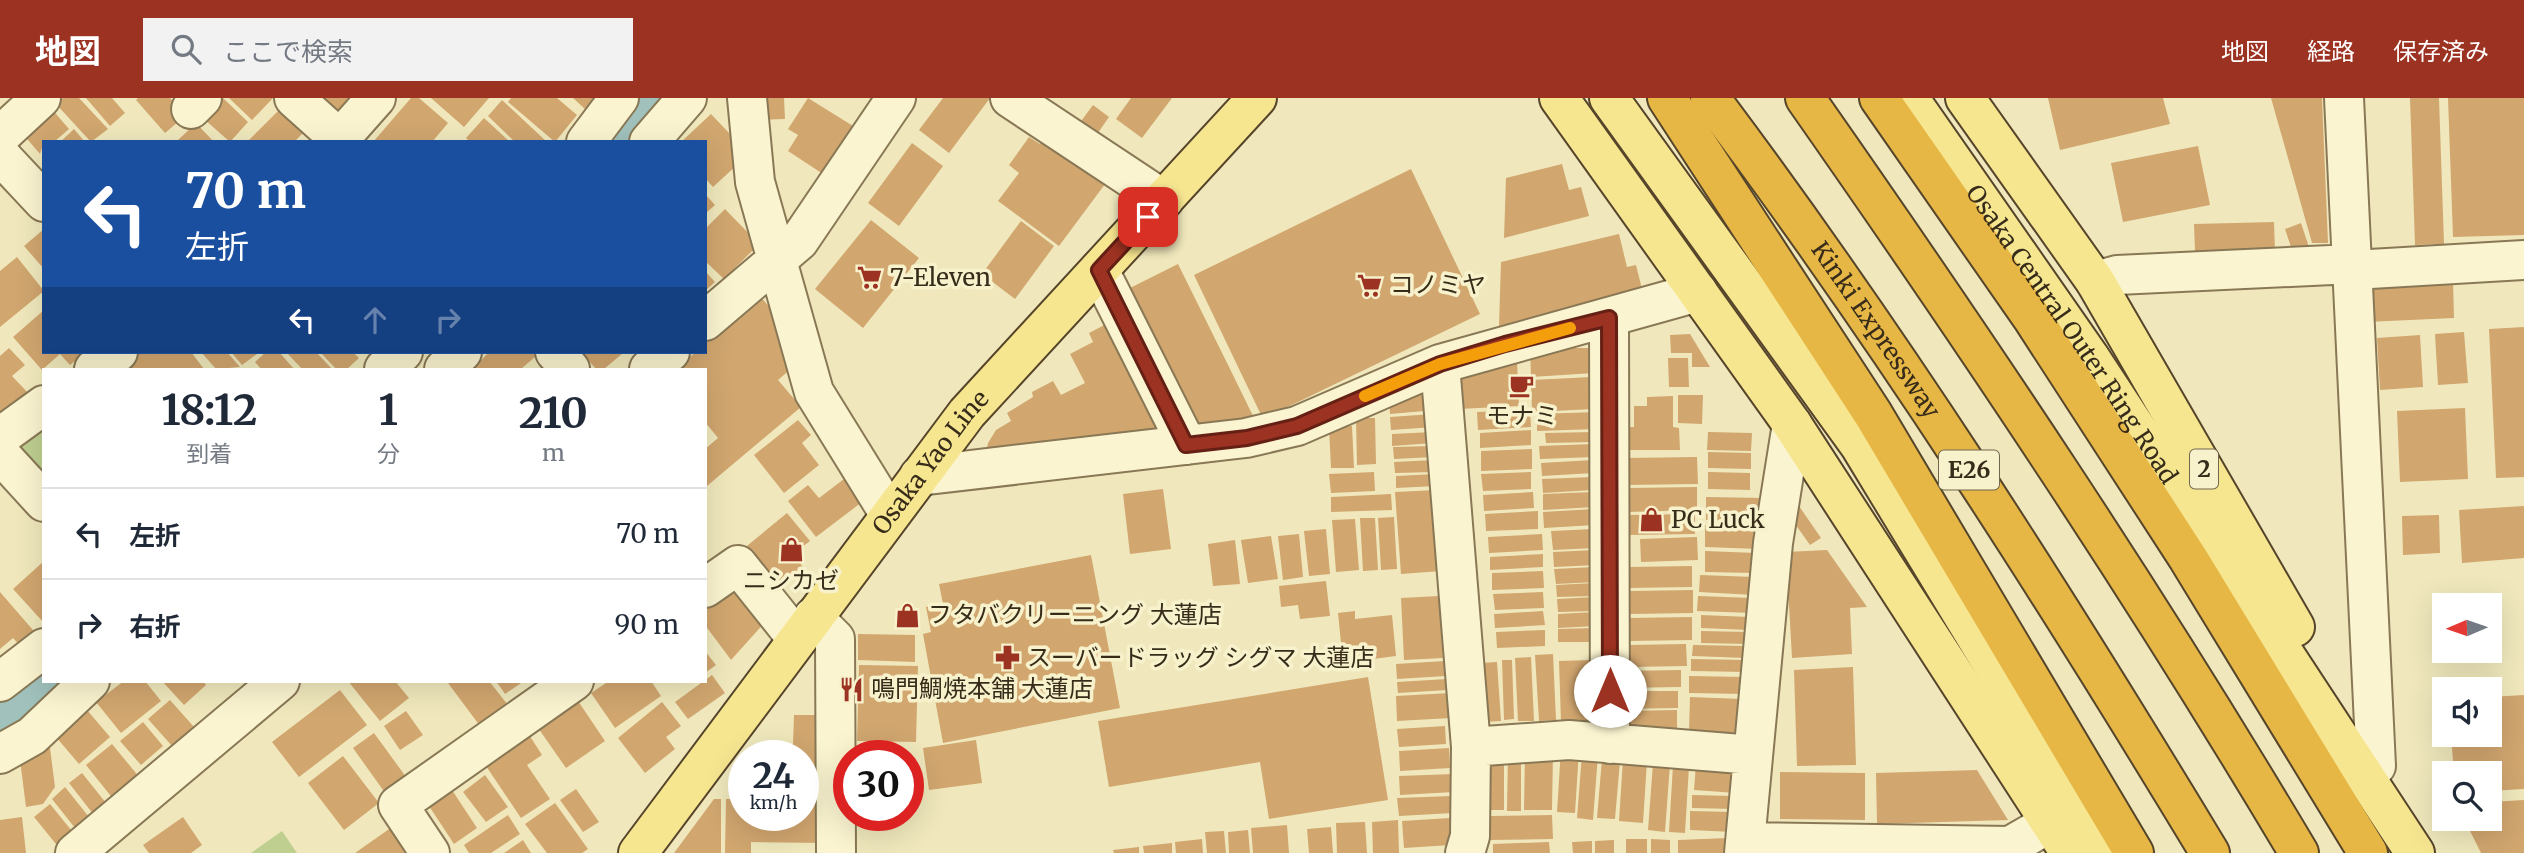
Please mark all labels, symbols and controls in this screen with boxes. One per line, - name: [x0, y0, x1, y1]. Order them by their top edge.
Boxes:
- search box: [143, 18, 633, 81]
- icon: search: [167, 30, 205, 68]
- text: 地図: [35, 31, 101, 72]
- text: ここで検索: [223, 35, 353, 68]
- text: 地図: [2221, 36, 2269, 67]
- text: 経路: [2307, 36, 2355, 67]
- text: 保存済み: [2393, 36, 2489, 67]
- text: 70 m: [185, 160, 306, 221]
- icon: left: [70, 168, 161, 259]
- street label: Osaka Central Outer Ring Road: [1959, 179, 2185, 490]
- pin: [1118, 187, 1178, 247]
- icon: arrive: [1129, 198, 1167, 236]
- text: 左折: [185, 227, 249, 267]
- street label: Kinki Expressway: [1804, 235, 1947, 424]
- place label: 7-Eleven: [890, 262, 991, 293]
- supermarket icon: 7-Eleven: [856, 264, 884, 292]
- place label: コノミヤ: [1390, 269, 1486, 300]
- supermarket icon: コノミヤ: [1356, 271, 1384, 299]
- icon: left: [283, 301, 321, 339]
- icon: ahead: [356, 301, 394, 339]
- icon: right: [429, 301, 467, 339]
- cafe icon: モナミ: [1508, 371, 1536, 399]
- street label: Osaka Yao Line: [865, 383, 995, 541]
- text: 18:12: [161, 384, 258, 436]
- text: 1: [378, 384, 398, 436]
- text: 210: [519, 387, 588, 439]
- place label: モナミ: [1486, 400, 1558, 431]
- text: m: [542, 438, 565, 467]
- text: 到着: [186, 439, 232, 468]
- text: 分: [377, 439, 400, 468]
- road number: E26: [1939, 450, 1999, 490]
- road number: 2: [2190, 450, 2218, 488]
- place label: PC Luck: [1671, 504, 1766, 535]
- shop icon: PC Luck: [1637, 506, 1665, 534]
- icon: left: [70, 515, 108, 553]
- text: 70 m: [616, 517, 679, 550]
- text: 左折: [129, 519, 181, 552]
- shop icon: ニシカゼ: [777, 536, 805, 564]
- place label: ニシカゼ: [743, 565, 839, 596]
- north arrow: [2432, 593, 2502, 663]
- map controls: [2432, 593, 2502, 831]
- place label: フタバクリーニング 大蓮店: [928, 599, 1222, 630]
- shop icon: フタバクリーニング 大蓮店: [894, 601, 922, 629]
- icon: right: [70, 606, 108, 644]
- text: 90 m: [615, 608, 679, 641]
- text: 右折: [129, 610, 181, 643]
- place label: スーバードラッグ シグマ 大蓮店: [1027, 642, 1374, 673]
- pharmacy icon: スーバードラッグ シグマ 大蓮店: [993, 644, 1021, 672]
- position arrow: [1573, 654, 1647, 728]
- place label: 鳴門鯛焼本舗 大蓮店: [871, 673, 1093, 704]
- restaurant icon: 鳴門鯛焼本舗 大蓮店: [837, 675, 865, 703]
- button: sound: [2432, 677, 2502, 747]
- speed limit sign: 30: [833, 740, 924, 831]
- text: 24: [752, 754, 795, 798]
- button: search: [2432, 761, 2502, 831]
- text: km/h: [750, 791, 797, 814]

